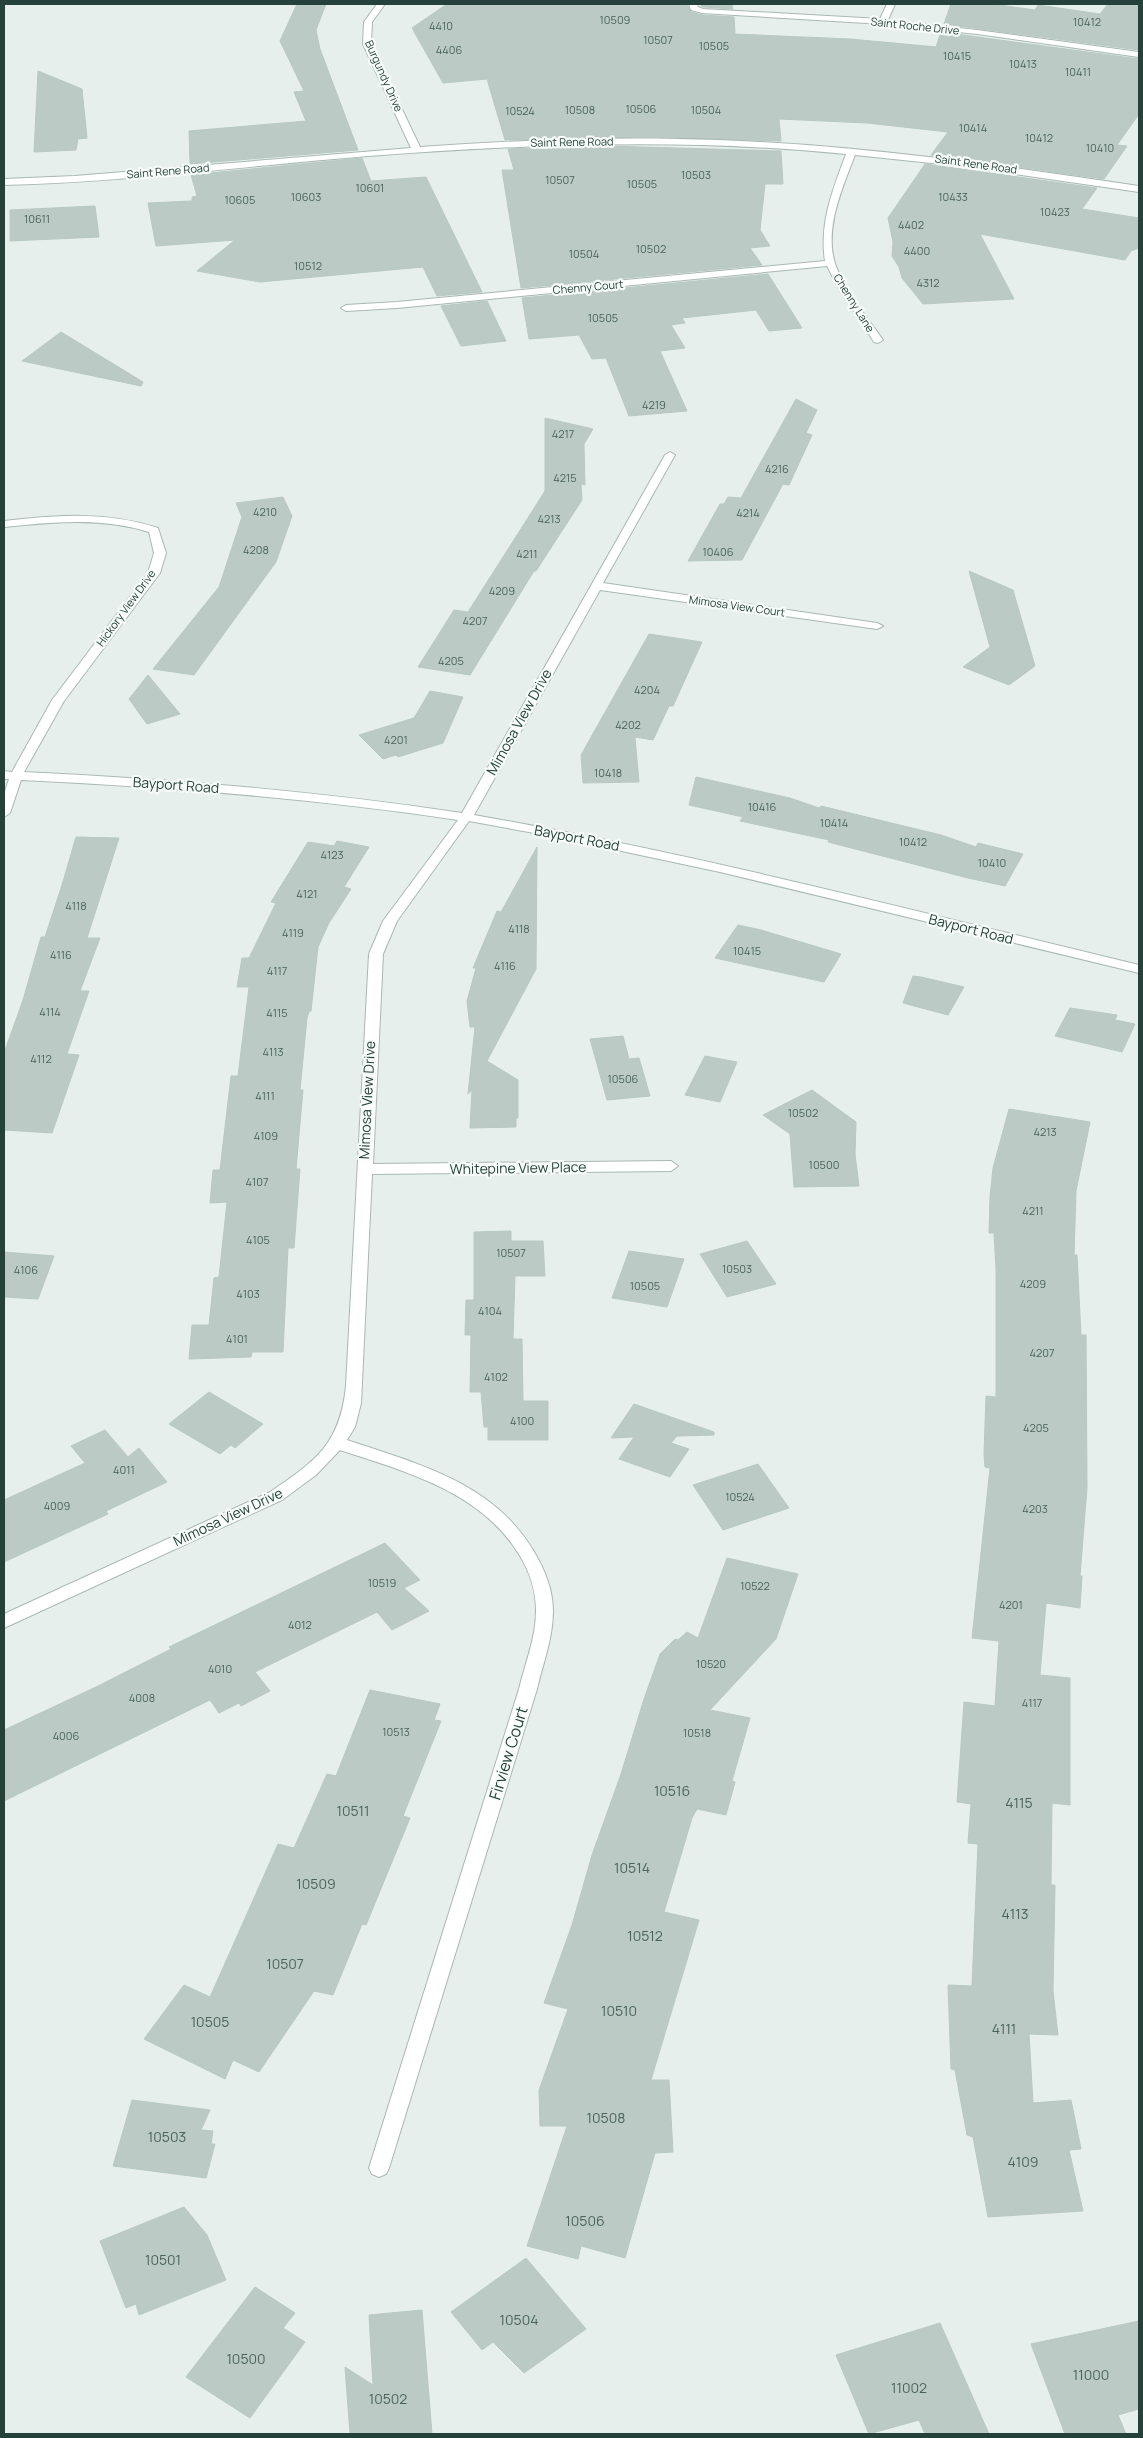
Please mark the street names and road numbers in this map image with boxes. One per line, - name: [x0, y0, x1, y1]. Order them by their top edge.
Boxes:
- street label: Saint Roche Drive: [870, 13, 961, 38]
- street label: Burgundy Drive: [362, 38, 407, 114]
- street label: Saint Rene Road: [530, 133, 614, 150]
- street label: Saint Rene Road: [934, 150, 1018, 177]
- street label: Saint Rene Road: [126, 159, 210, 182]
- street label: Chenny Lane: [831, 271, 879, 335]
- street label: Chenny Court: [552, 276, 624, 297]
- street label: Hickory View Drive: [93, 566, 159, 649]
- street label: Mimosa View Court: [688, 591, 786, 620]
- street label: Mimosa View Drive: [481, 665, 556, 778]
- street label: Bayport Road: [132, 772, 220, 797]
- street label: Bayport Road: [533, 820, 621, 855]
- street label: Bayport Road: [927, 909, 1015, 948]
- street label: Mimosa View Drive: [354, 1040, 379, 1160]
- street label: Whitepine View Place: [449, 1157, 587, 1178]
- street label: Mimosa View Drive: [170, 1483, 286, 1550]
- street label: Firview Court: [483, 1704, 533, 1802]

